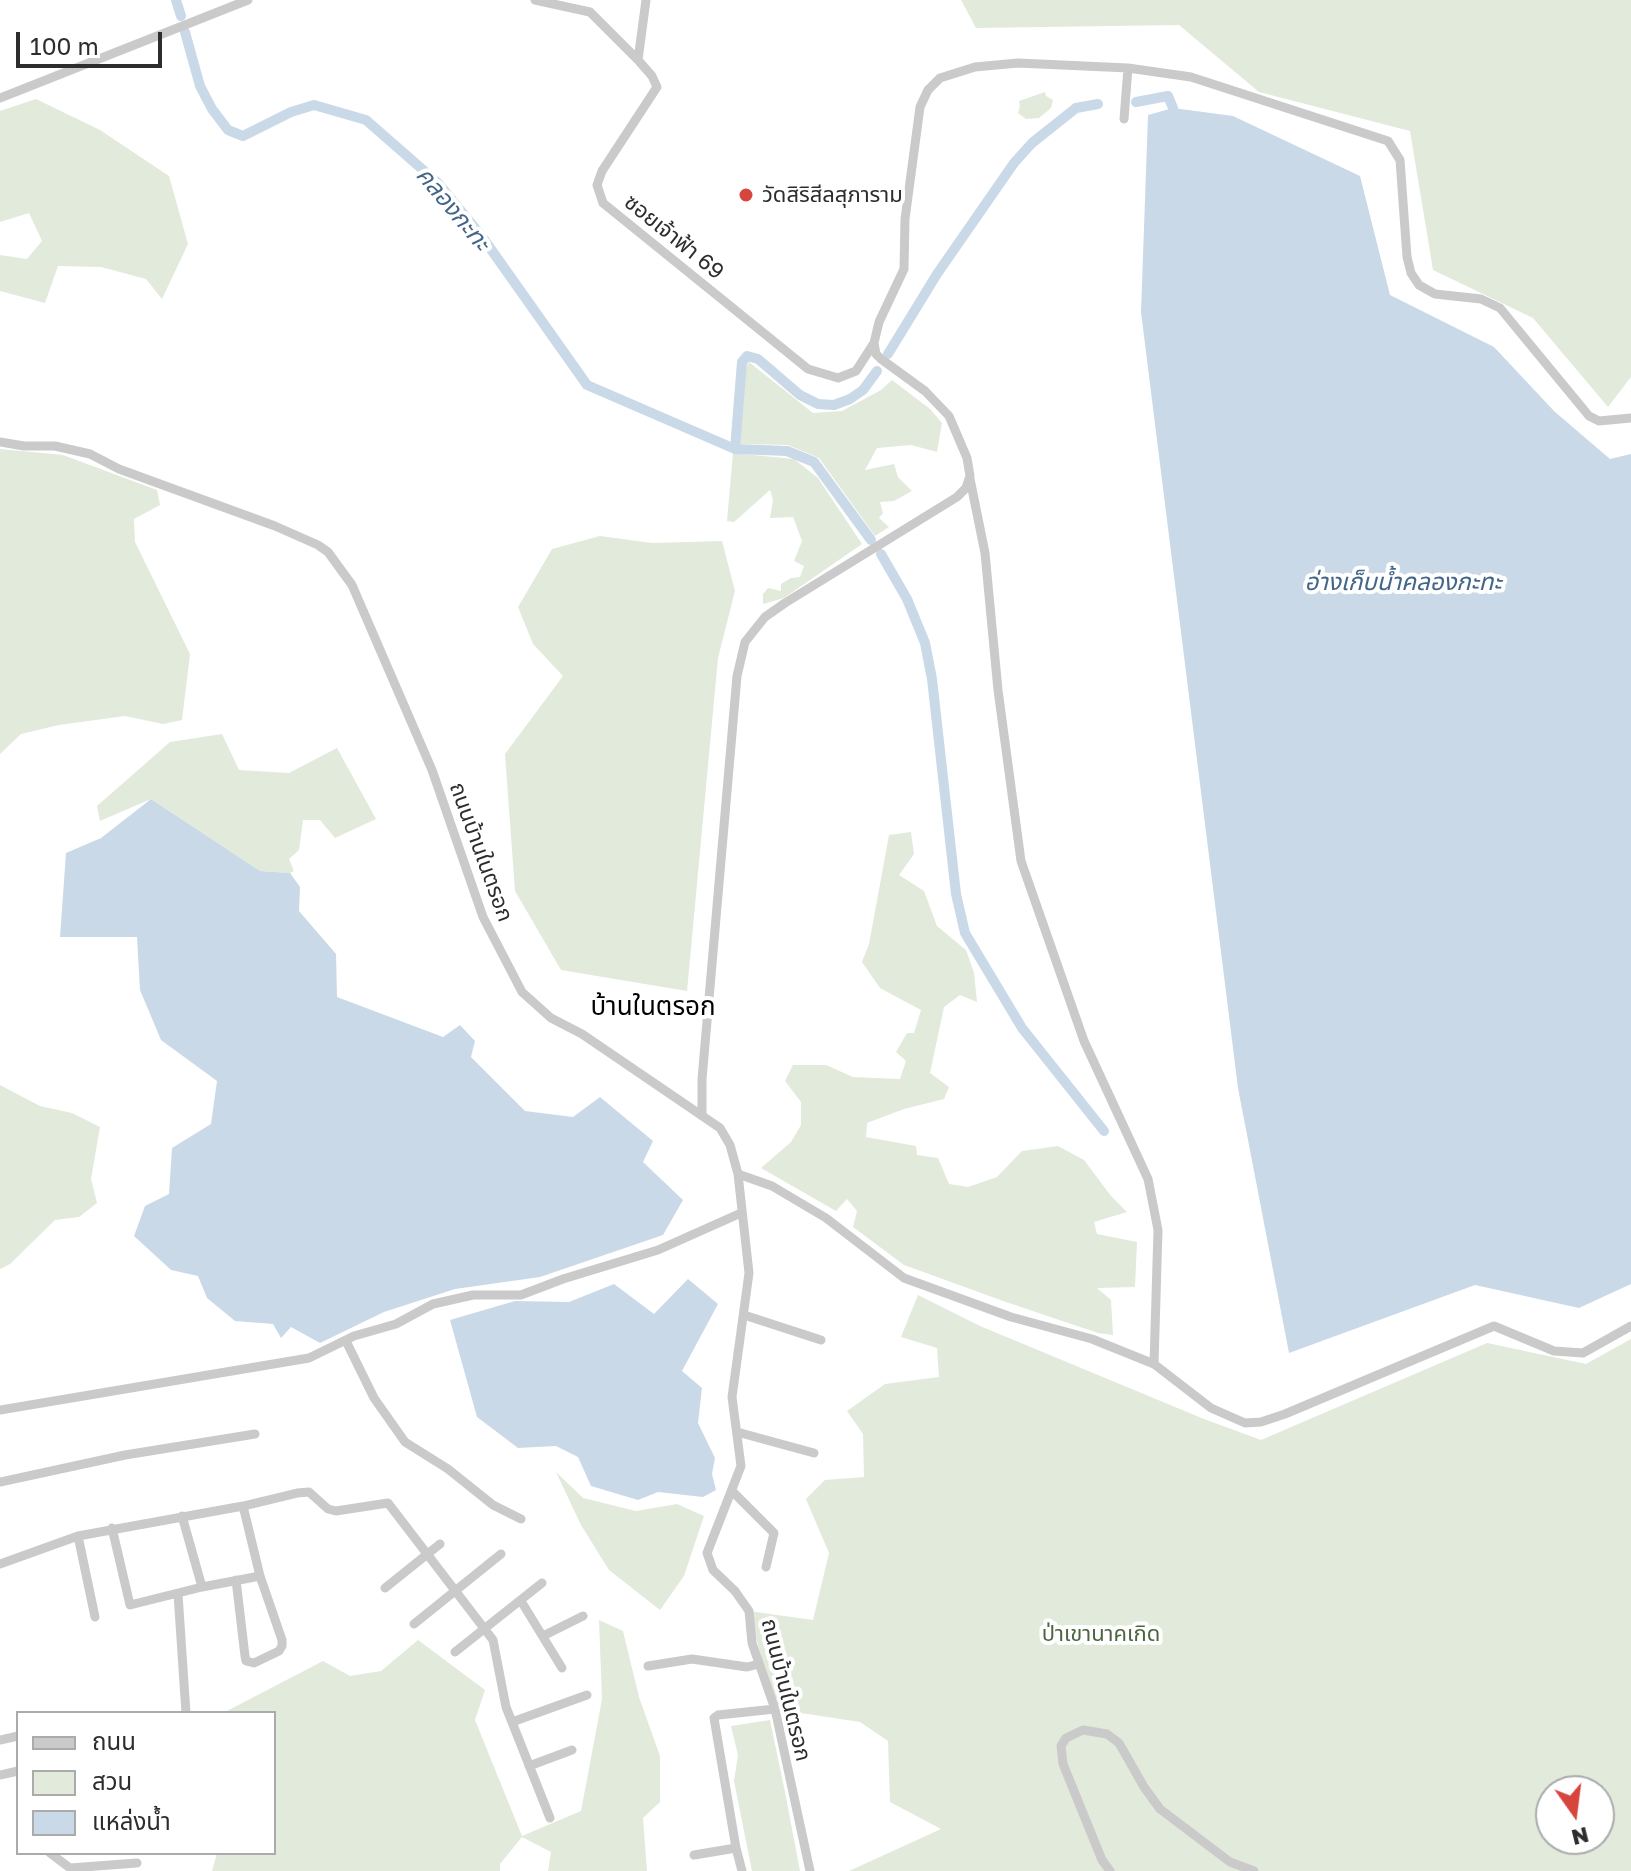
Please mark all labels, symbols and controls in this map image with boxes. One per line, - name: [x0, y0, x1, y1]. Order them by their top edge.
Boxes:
- scale bar: [20, 16, 166, 66]
- text: 100 m: [30, 31, 99, 60]
- water label: คลองกะทะ: [410, 161, 496, 257]
- place label: วัดสิริสีลสุภาราม: [762, 182, 903, 208]
- marker: วัดสิริสีลสุภาราม: [737, 186, 755, 204]
- street label: ซอยเจ้าฟ้า 69: [619, 189, 729, 285]
- water label: อ่างเก็บน้ำคลองกะทะ: [1304, 568, 1502, 596]
- street label: ถนนบ้านในตรอก: [444, 779, 518, 925]
- district label: บ้านในตรอก: [590, 991, 716, 1023]
- street label: ถนนบ้านในตรอก: [756, 1616, 816, 1764]
- park label: ป่าเขานาคเกิด: [1042, 1621, 1160, 1647]
- legend: [16, 1711, 276, 1855]
- text: ถนน: [92, 1726, 136, 1755]
- text: สวน: [92, 1766, 132, 1795]
- north arrow: [1535, 1775, 1615, 1855]
- text: แหล่งน้ำ: [92, 1806, 171, 1835]
- text: N: [1569, 1822, 1592, 1852]

